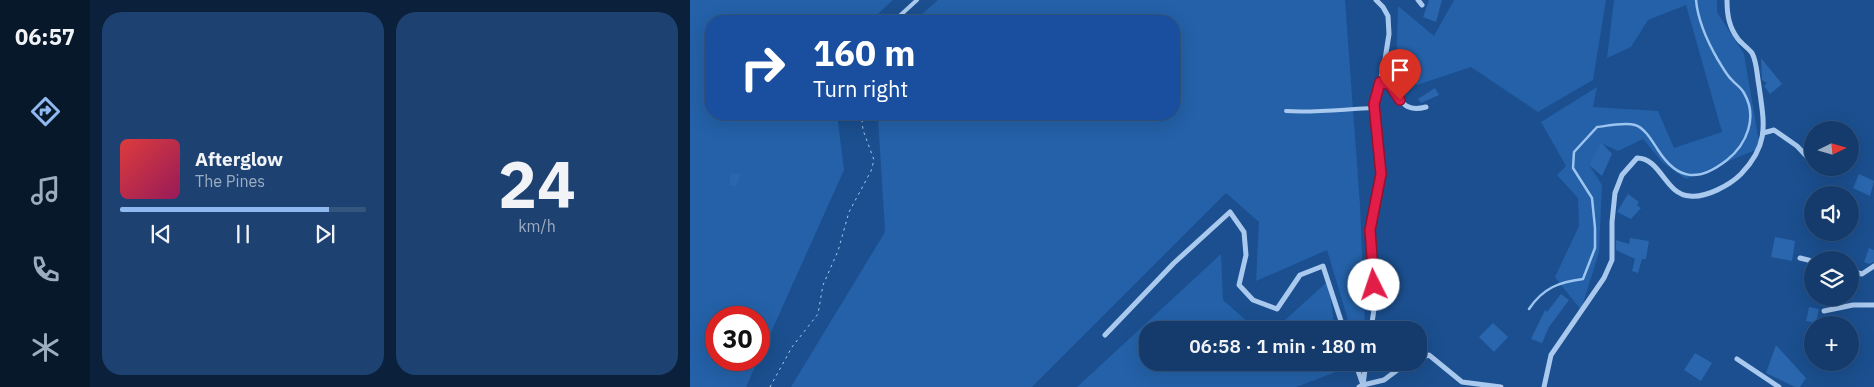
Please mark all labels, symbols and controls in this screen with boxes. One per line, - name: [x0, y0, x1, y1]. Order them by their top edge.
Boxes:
- text: 06:57: [15, 22, 75, 51]
- text: 160 m: [813, 30, 916, 76]
- icon: right: [730, 35, 795, 100]
- pin: [1379, 49, 1421, 100]
- icon: arrive: [1386, 56, 1414, 84]
- text: Turn right: [813, 74, 908, 103]
- icon: directions: [28, 94, 63, 129]
- north arrow: [1804, 121, 1859, 176]
- map controls: [1804, 121, 1859, 371]
- text: 24: [498, 141, 576, 226]
- text: Afterglow: [195, 147, 283, 171]
- text: The Pines: [195, 171, 265, 191]
- icon: music: [28, 173, 63, 208]
- button: sound: [1804, 186, 1859, 241]
- text: km/h: [518, 216, 556, 236]
- icon: previous: [147, 220, 175, 248]
- icon: pause: [229, 220, 257, 248]
- icon: next: [311, 220, 339, 248]
- button: layers: [1804, 251, 1859, 306]
- icon: phone: [28, 252, 63, 287]
- position arrow: [1347, 258, 1399, 310]
- speed limit sign: 30: [705, 306, 770, 371]
- button: +: [1804, 316, 1859, 371]
- icon: climate: [28, 330, 63, 365]
- text: 06:58 · 1 min · 180 m: [1189, 334, 1377, 358]

